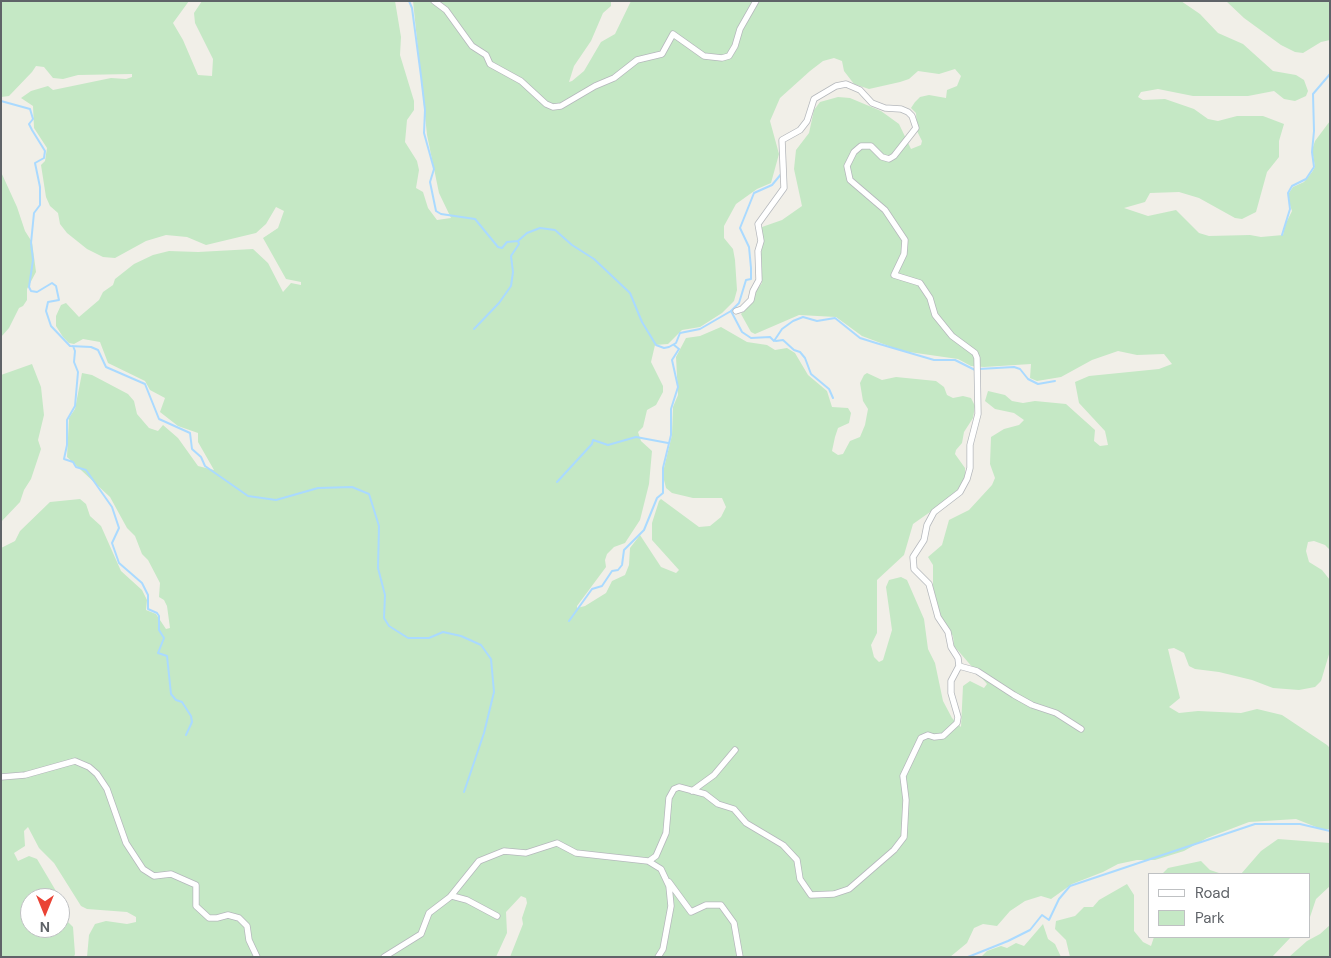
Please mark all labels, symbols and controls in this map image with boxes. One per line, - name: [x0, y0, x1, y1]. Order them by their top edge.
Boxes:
- legend: [1148, 873, 1311, 938]
- text: Road: [1195, 883, 1230, 903]
- north arrow: [20, 888, 70, 938]
- text: Park: [1195, 908, 1225, 928]
- text: N: [40, 918, 50, 936]

